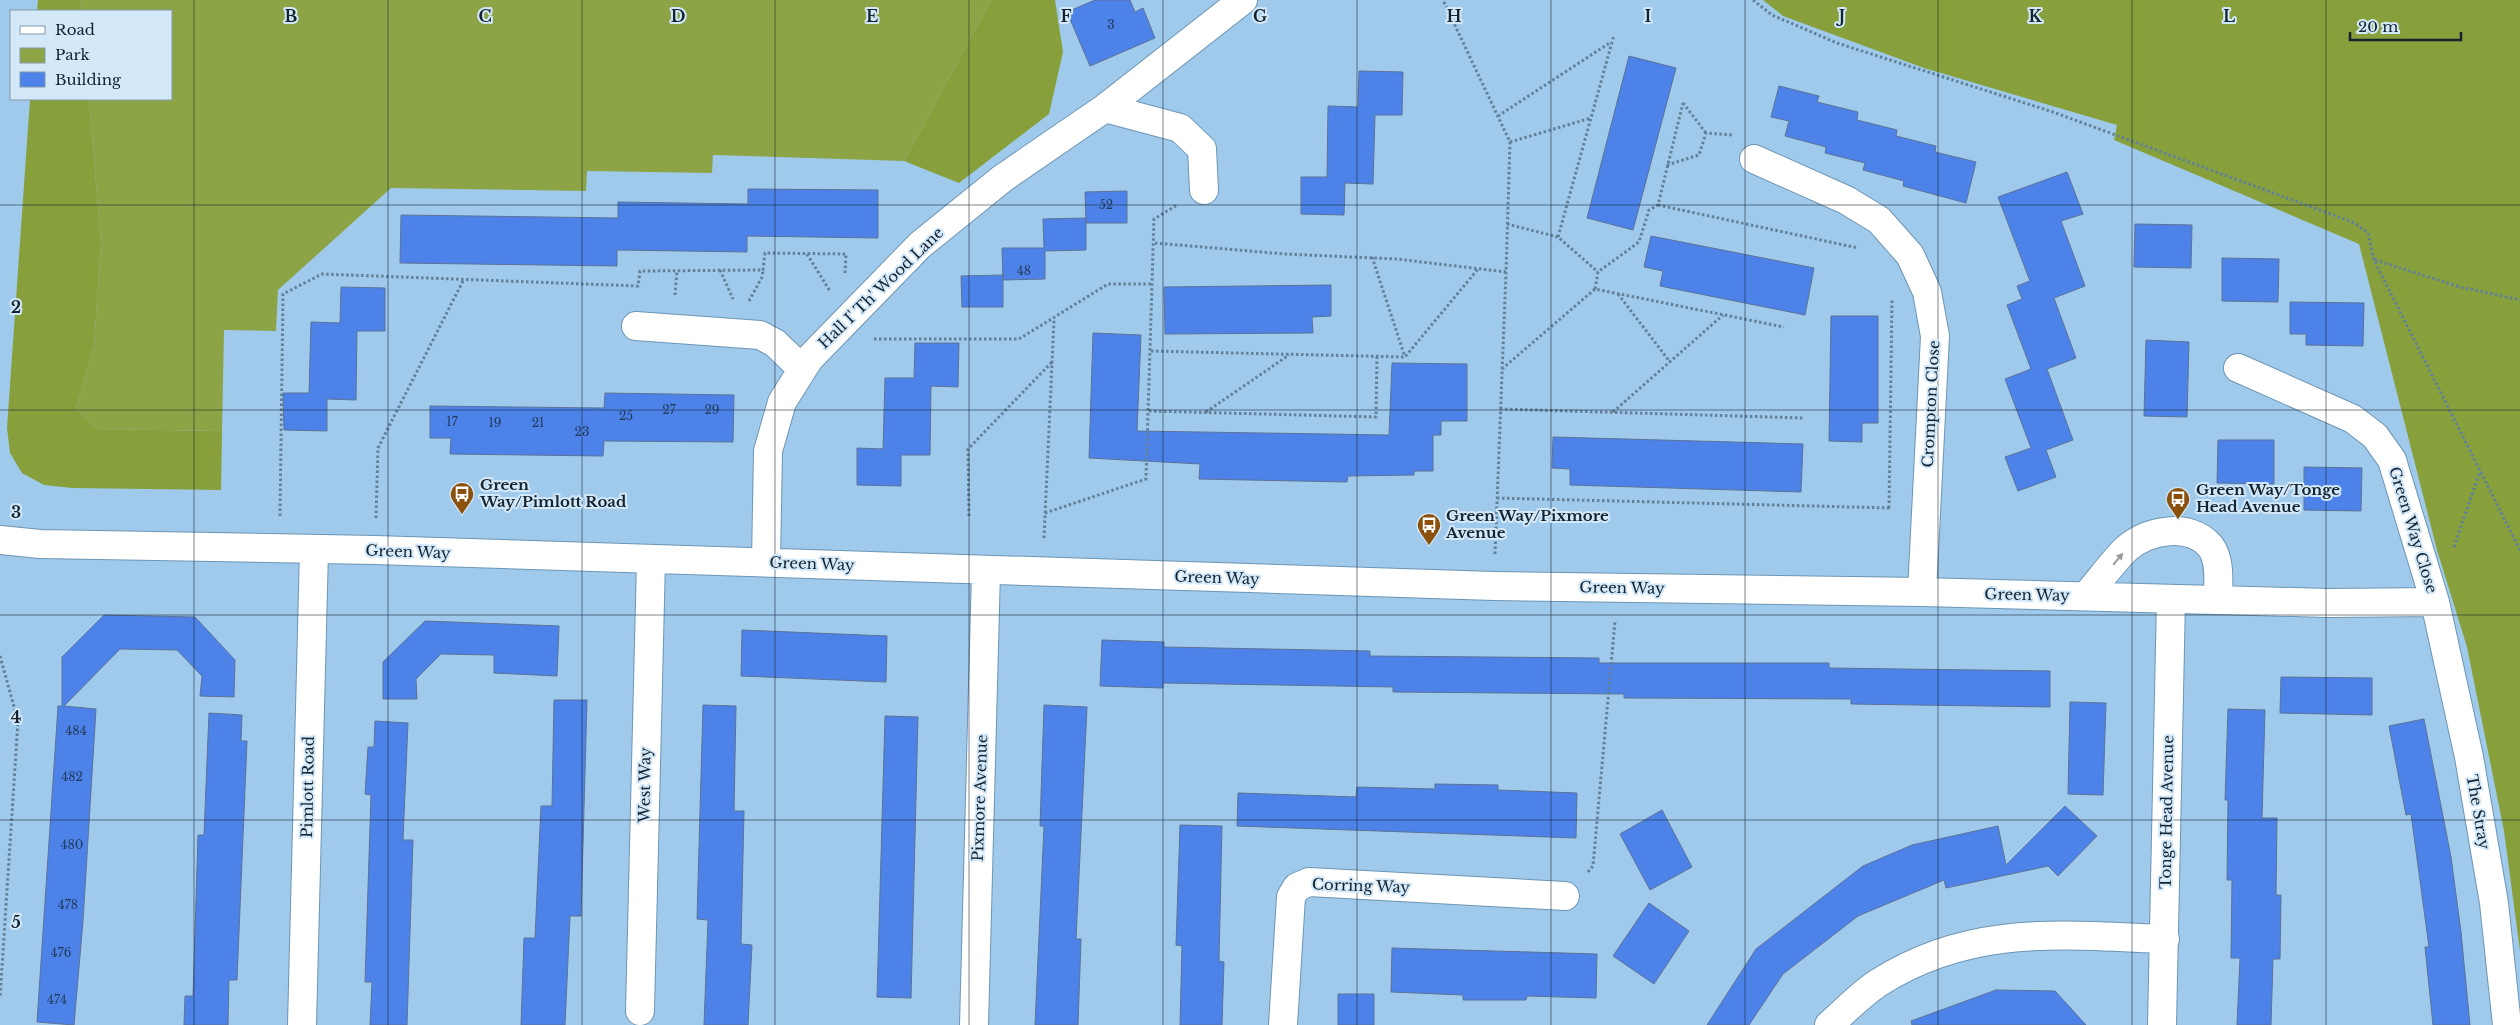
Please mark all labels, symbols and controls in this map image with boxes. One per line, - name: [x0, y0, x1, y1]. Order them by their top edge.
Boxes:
- text: B: [285, 6, 298, 26]
- text: C: [478, 6, 492, 26]
- text: D: [671, 6, 685, 26]
- text: E: [866, 6, 878, 26]
- text: F: [1060, 6, 1072, 26]
- text: G: [1253, 6, 1267, 26]
- text: H: [1446, 6, 1462, 26]
- text: I: [1645, 6, 1652, 26]
- text: J: [1836, 6, 1845, 26]
- text: K: [2028, 6, 2042, 26]
- text: L: [2223, 6, 2235, 26]
- legend: [10, 10, 172, 100]
- scale bar: [2350, 10, 2461, 42]
- house number: 3: [1107, 17, 1115, 32]
- text: 20 m: [2358, 17, 2398, 36]
- text: Road: [55, 20, 95, 39]
- text: Park: [55, 45, 91, 64]
- text: Building: [55, 70, 122, 89]
- house number: 52: [1099, 197, 1113, 212]
- street label: Hall I' Th' Wood Lane: [814, 223, 947, 352]
- house number: 48: [1017, 263, 1031, 278]
- text: 2: [11, 297, 21, 317]
- street label: Crompton Close: [1918, 340, 1943, 468]
- house number: 27: [662, 402, 677, 417]
- house number: 29: [704, 402, 720, 417]
- house number: 25: [619, 408, 633, 423]
- house number: 17: [446, 414, 459, 429]
- house number: 19: [488, 415, 502, 430]
- house number: 21: [532, 415, 544, 430]
- house number: 23: [575, 424, 589, 439]
- street label: Green Way Close: [2385, 464, 2442, 595]
- place label: Green Way/Pimlott Road: [479, 475, 627, 511]
- place label: Green Way/Tonge Head Avenue: [2196, 480, 2340, 516]
- bus stop icon: Green Way/Pimlott Road: [449, 481, 475, 515]
- bus stop icon: Green Way/Tonge Head Avenue: [2165, 486, 2191, 520]
- text: 3: [11, 502, 21, 522]
- place label: Green Way/Pixmore Avenue: [1445, 506, 1609, 542]
- bus stop icon: Green Way/Pixmore Avenue: [1416, 512, 1442, 546]
- street label: Green Way: [365, 541, 451, 562]
- street label: Green Way: [769, 553, 855, 574]
- one-way arrow: [2112, 554, 2124, 566]
- street label: Green Way: [1174, 567, 1260, 588]
- street label: Green Way: [1579, 577, 1665, 598]
- street label: Green Way: [1984, 584, 2070, 605]
- text: 4: [11, 707, 21, 727]
- house number: 484: [65, 723, 87, 738]
- street label: Pixmore Avenue: [968, 734, 991, 862]
- street label: Tonge Head Avenue: [2156, 735, 2177, 889]
- street label: Pimlott Road: [297, 736, 318, 838]
- street label: West Way: [634, 747, 655, 824]
- house number: 482: [61, 769, 83, 784]
- street label: The Stray: [2463, 773, 2494, 851]
- house number: 480: [61, 837, 83, 852]
- street label: Corring Way: [1312, 874, 1411, 897]
- house number: 478: [58, 897, 78, 912]
- text: 5: [11, 912, 21, 932]
- house number: 476: [51, 945, 72, 960]
- house number: 474: [47, 992, 67, 1007]

